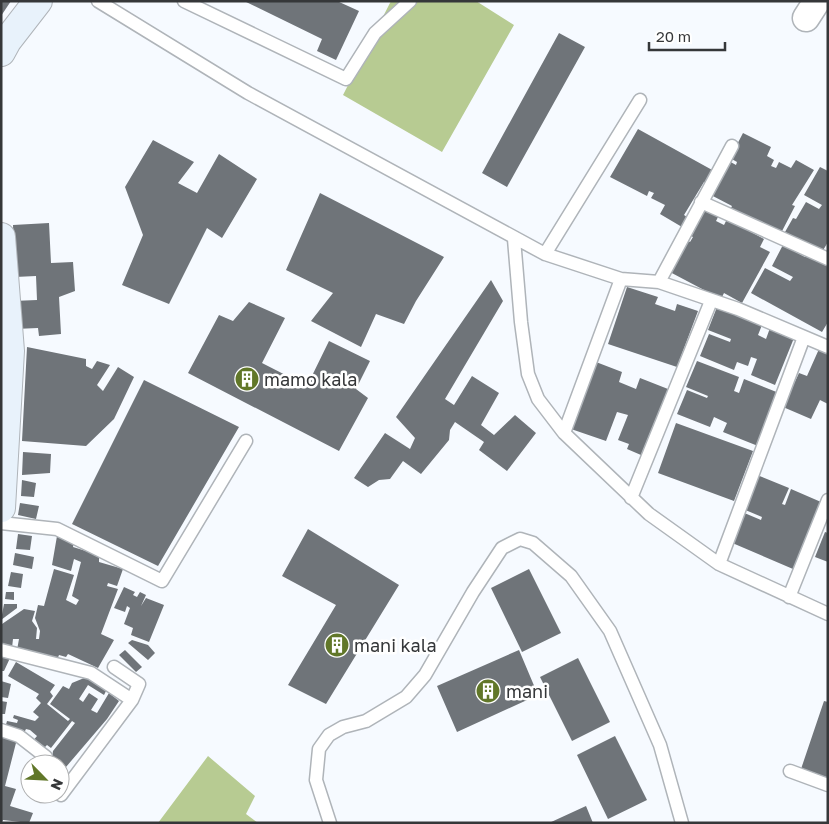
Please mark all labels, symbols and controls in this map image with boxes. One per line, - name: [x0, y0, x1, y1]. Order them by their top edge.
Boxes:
- scale bar: [649, 20, 725, 52]
- text: 20 m: [656, 27, 691, 45]
- building icon: mamo kala: [234, 366, 260, 392]
- place label: mamo kala: [264, 368, 357, 390]
- building icon: mani kala: [324, 632, 350, 658]
- place label: mani kala: [354, 634, 437, 656]
- building icon: mani: [475, 678, 501, 704]
- place label: mani: [506, 680, 548, 702]
- north arrow: [20, 754, 70, 804]
- text: N: [47, 776, 67, 793]

